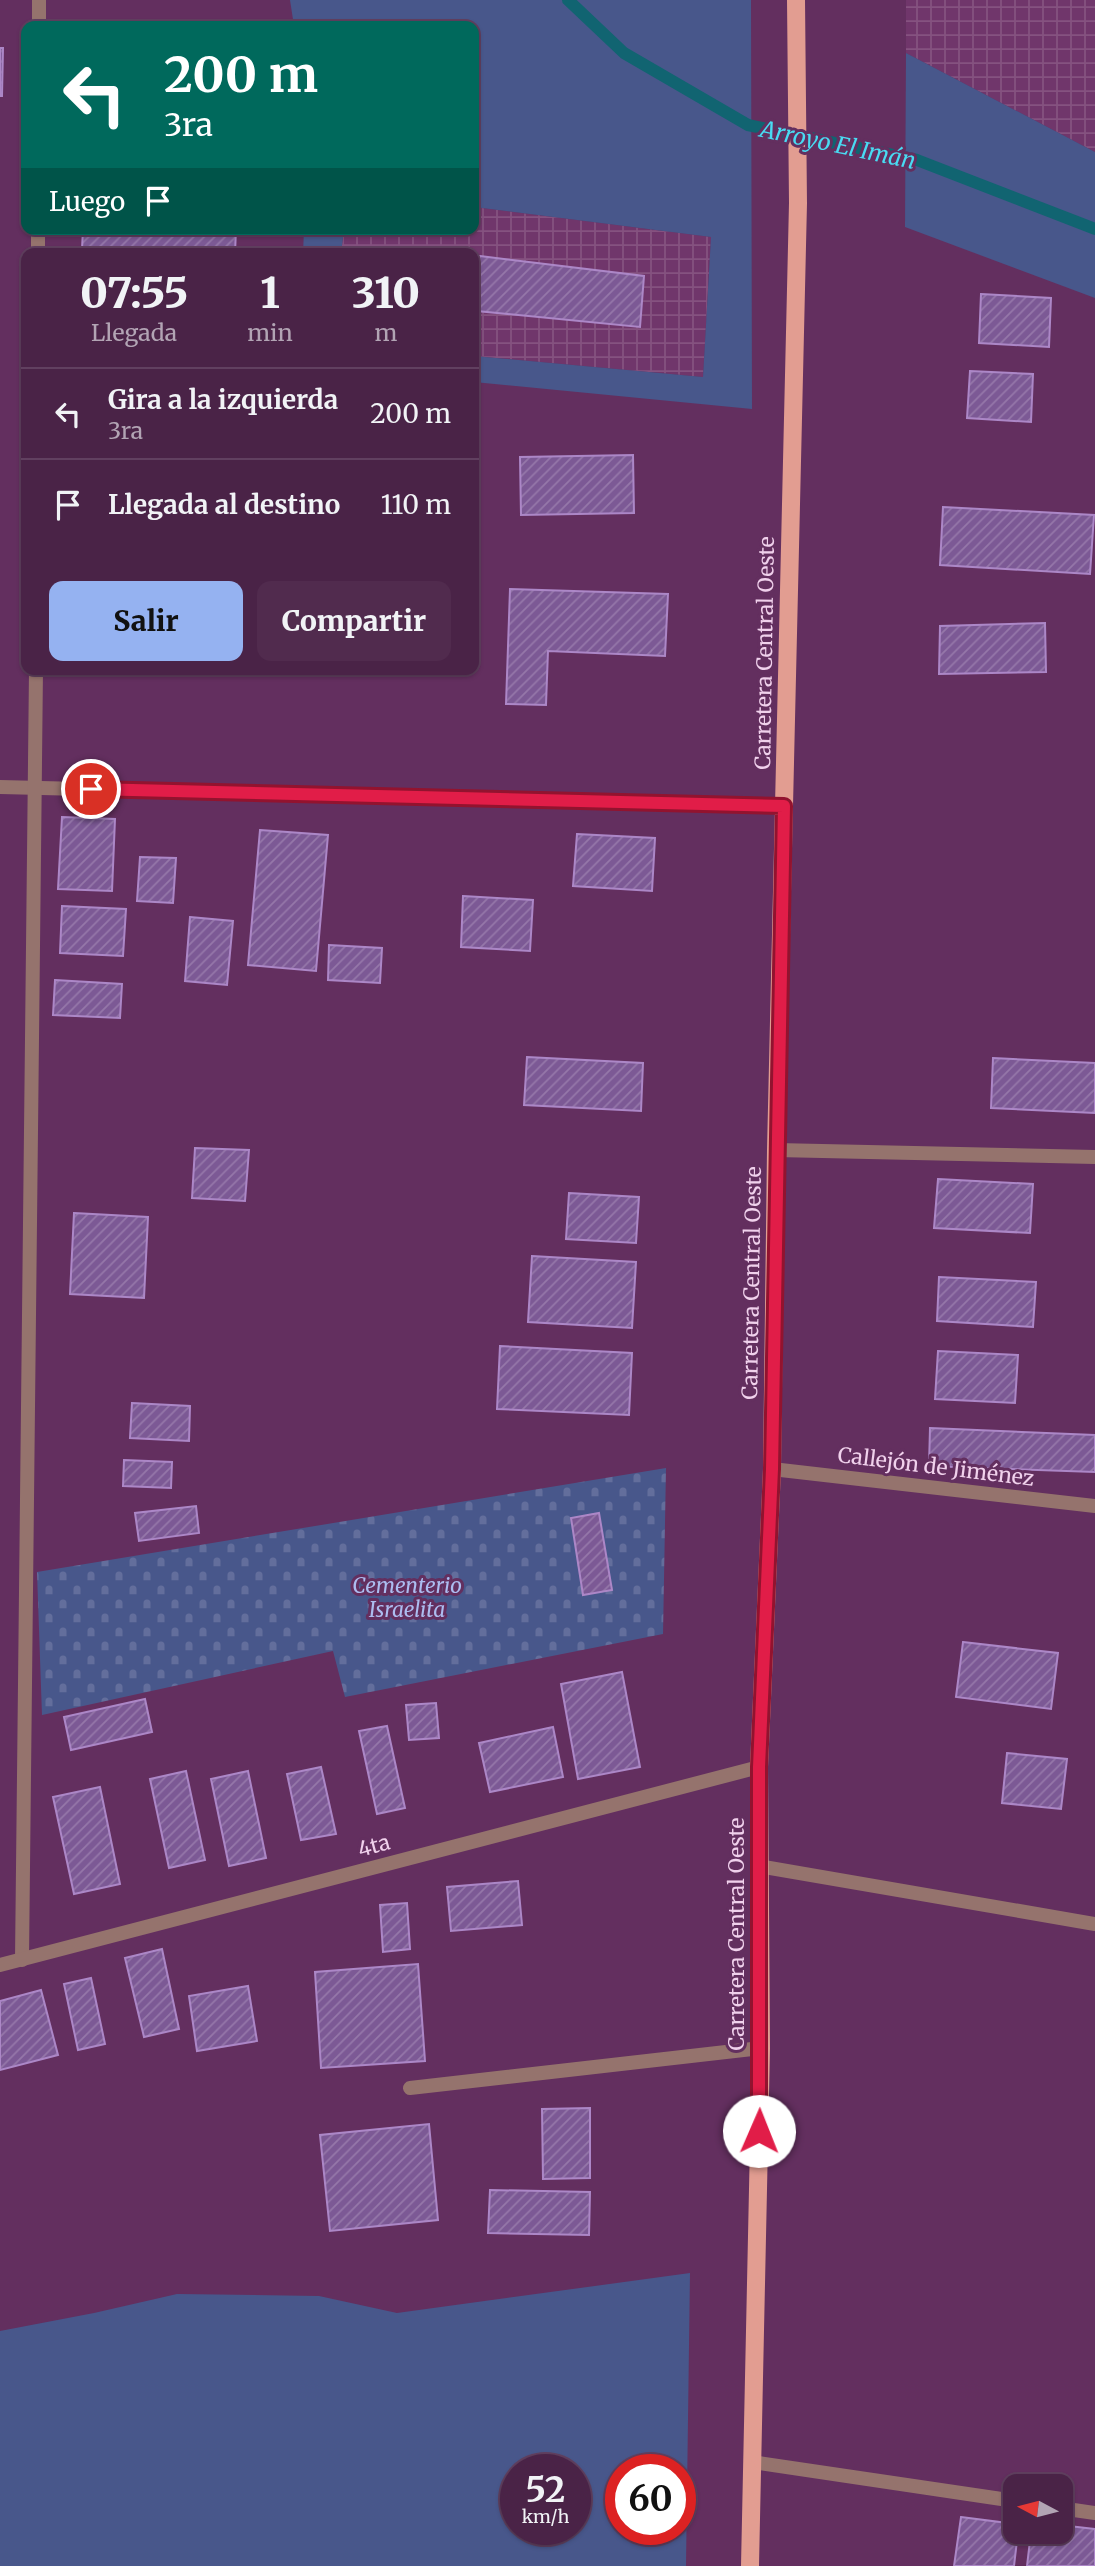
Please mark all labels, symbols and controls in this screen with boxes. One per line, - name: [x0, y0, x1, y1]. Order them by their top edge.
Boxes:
- text: 200 m: [164, 44, 318, 105]
- icon: left: [49, 49, 140, 140]
- text: 3ra: [164, 105, 213, 145]
- water label: Arroyo El Imán: [756, 113, 918, 175]
- icon: arrive: [139, 182, 177, 220]
- text: Luego: [49, 185, 125, 218]
- text: 07:55: [80, 267, 188, 319]
- text: 1: [260, 267, 280, 319]
- text: 310: [352, 267, 420, 319]
- text: Llegada: [91, 318, 177, 347]
- text: min: [247, 318, 293, 347]
- text: m: [374, 318, 397, 347]
- text: Gira a la izquierda: [108, 383, 338, 416]
- icon: left: [49, 395, 87, 433]
- text: 200 m: [370, 397, 451, 430]
- text: 3ra: [108, 416, 143, 445]
- icon: arrive: [49, 486, 87, 524]
- text: Llegada al destino: [108, 488, 340, 521]
- text: 110 m: [381, 488, 451, 521]
- street label: Carretera Central Oeste: [749, 536, 780, 770]
- button: Salir: [49, 581, 243, 661]
- button: Compartir: [257, 581, 451, 661]
- pin: [61, 759, 121, 819]
- icon: arrive: [72, 770, 110, 808]
- street label: Carretera Central Oeste: [736, 1166, 767, 1400]
- street label: Callejón de Jiménez: [836, 1441, 1036, 1492]
- park label: Cementerio Israelita: [352, 1572, 462, 1623]
- street label: Carretera Central Oeste: [723, 1817, 750, 2051]
- street label: 4ta: [355, 1828, 393, 1863]
- position arrow: [722, 2094, 796, 2168]
- speed limit sign: 60: [605, 2454, 696, 2545]
- text: 52: [526, 2468, 565, 2512]
- north arrow: [1003, 2474, 1073, 2544]
- map controls: [1003, 2474, 1073, 2544]
- text: km/h: [522, 2505, 569, 2528]

